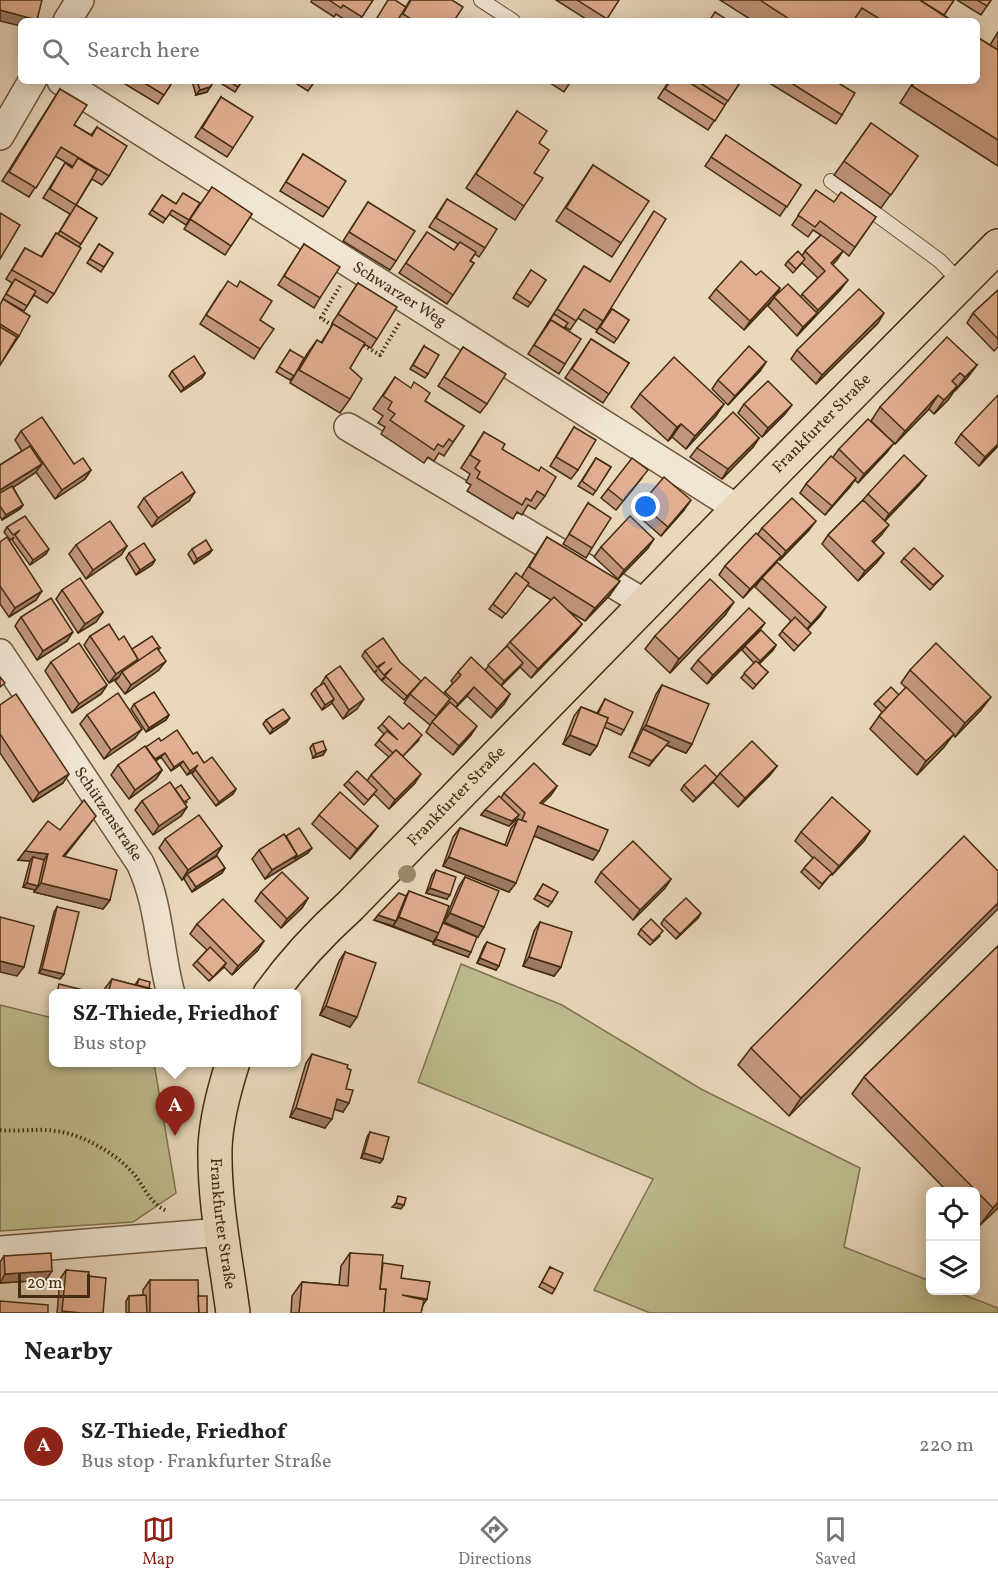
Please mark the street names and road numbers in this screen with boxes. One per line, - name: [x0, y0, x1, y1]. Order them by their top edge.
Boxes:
- street label: Schwarzer Weg: [348, 257, 450, 333]
- street label: Frankfurter Straße: [768, 369, 876, 479]
- street label: Frankfurter Straße: [403, 742, 511, 852]
- street label: Schützenstraße: [68, 763, 147, 866]
- street label: Frankfurter Straße: [204, 1158, 241, 1291]

